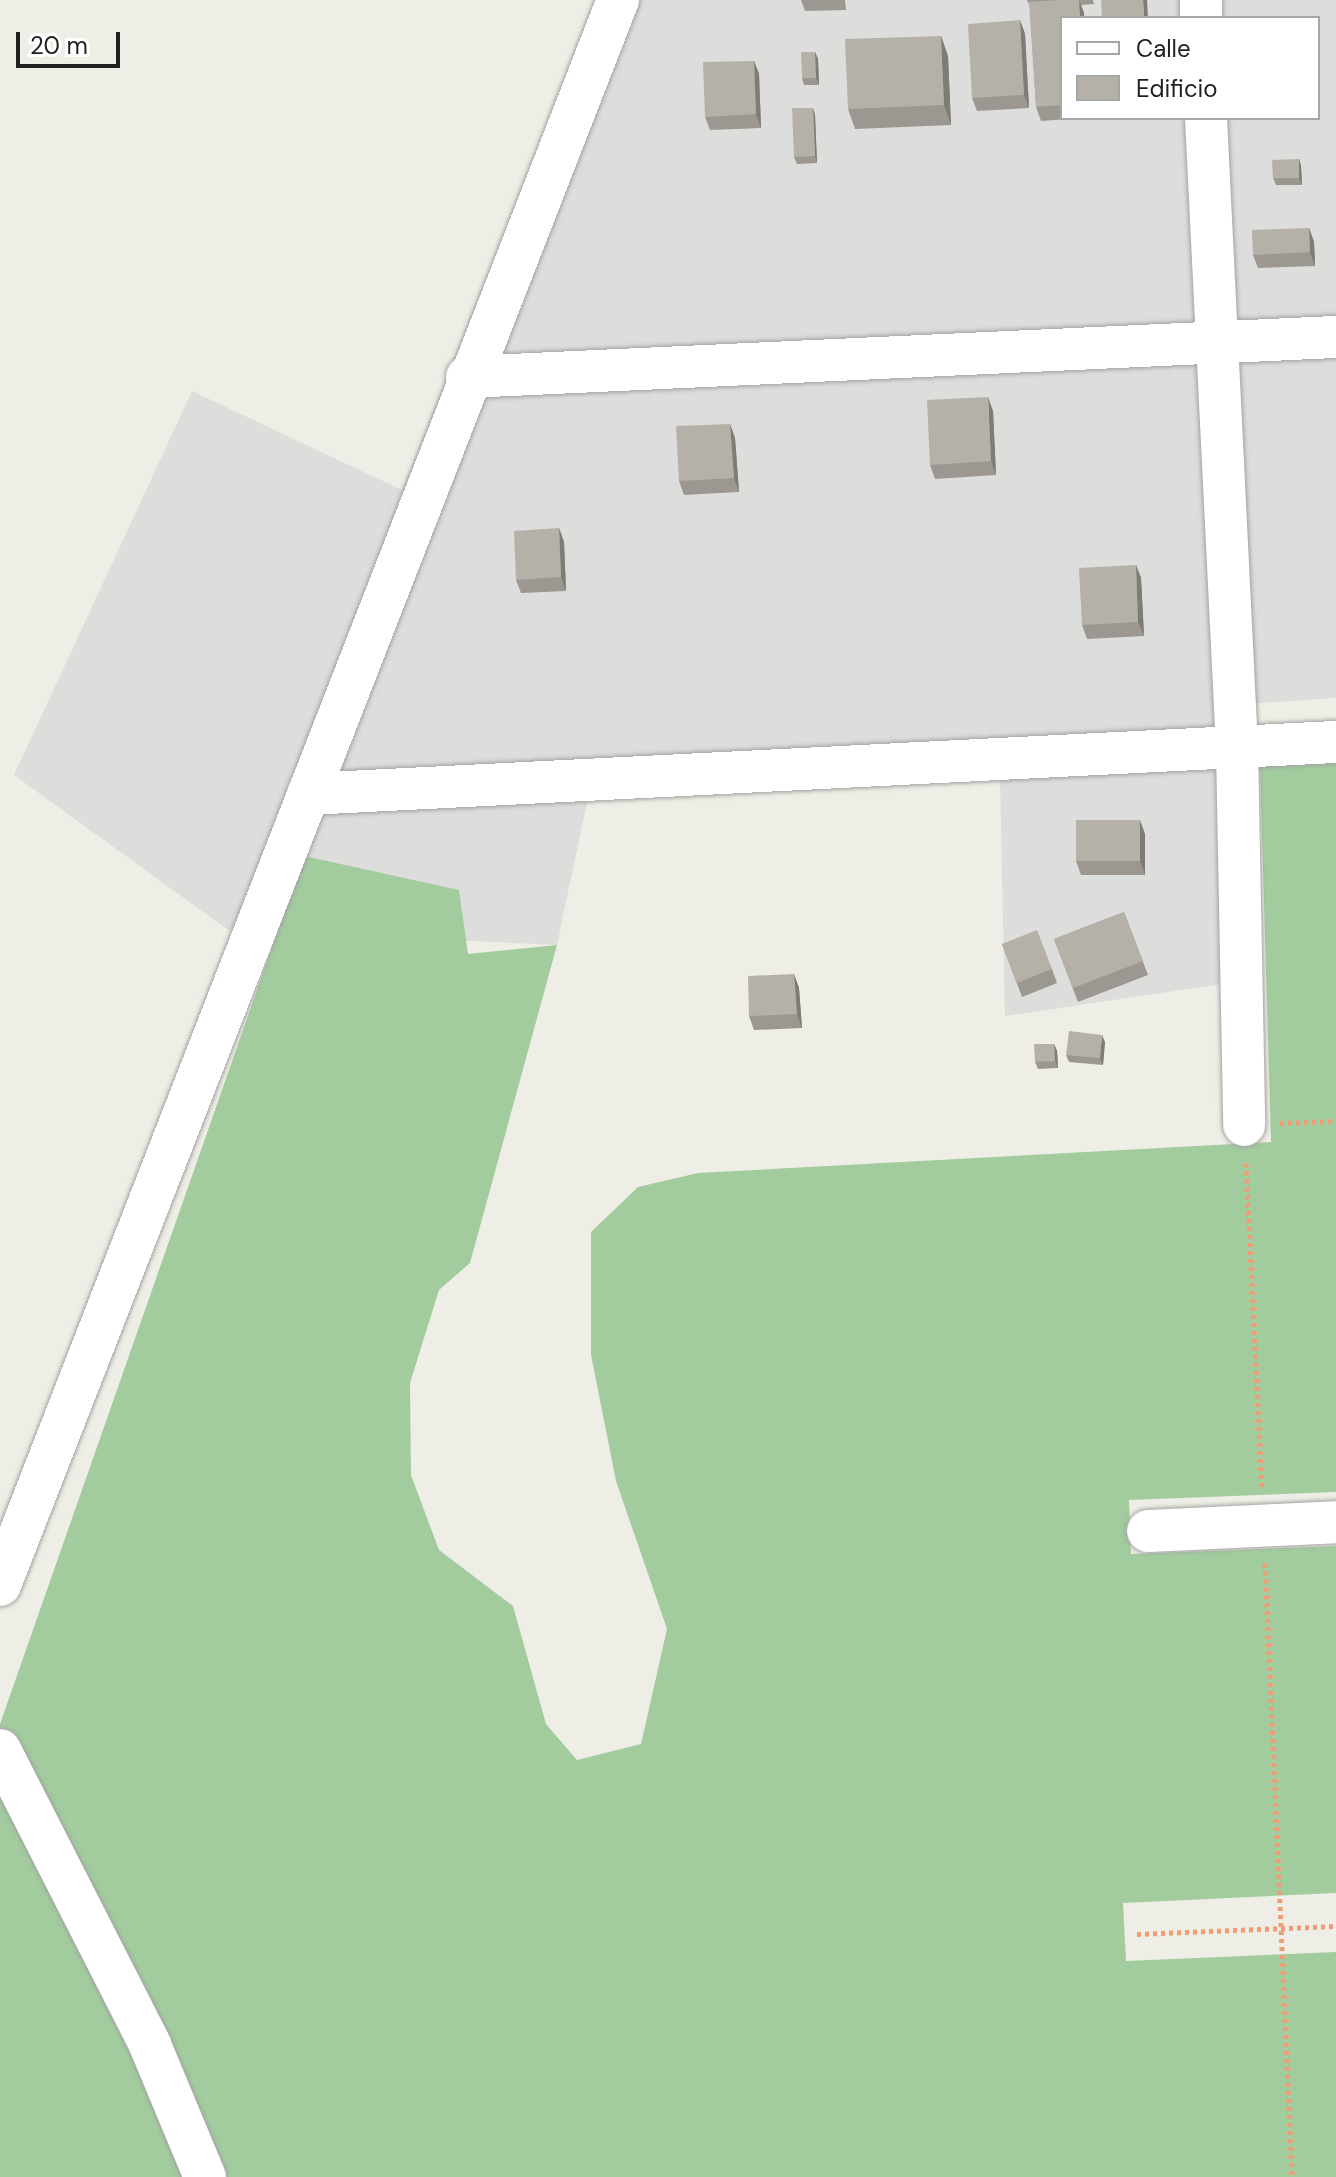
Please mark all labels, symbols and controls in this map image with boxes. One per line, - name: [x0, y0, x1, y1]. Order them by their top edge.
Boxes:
- scale bar: [20, 16, 124, 66]
- legend: [1060, 16, 1320, 120]
- text: 20 m: [30, 30, 88, 61]
- text: Calle: [1136, 33, 1191, 64]
- text: Edificio: [1136, 73, 1218, 104]

